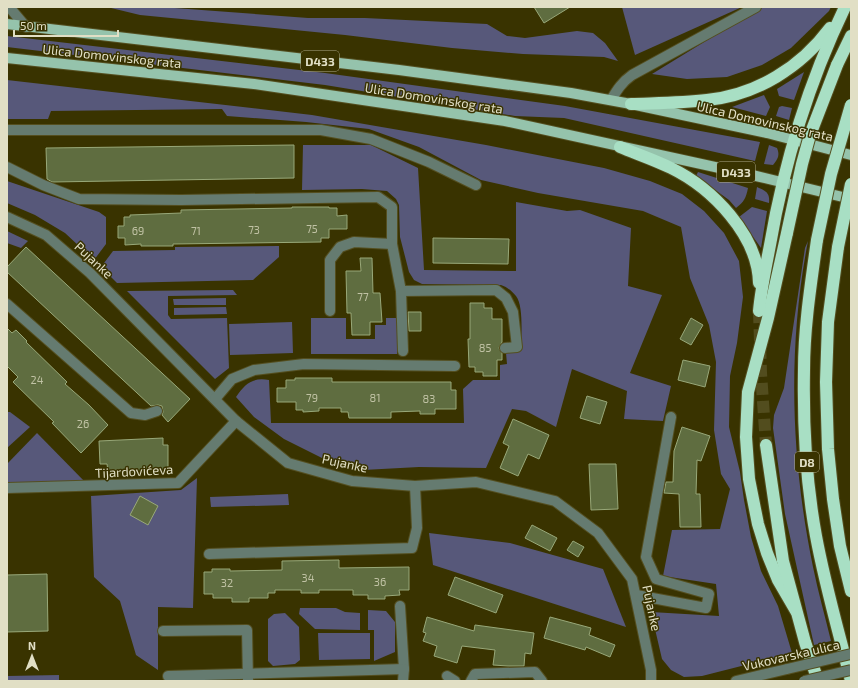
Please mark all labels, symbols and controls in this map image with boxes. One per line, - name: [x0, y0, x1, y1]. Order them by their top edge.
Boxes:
- scale bar: [14, 12, 118, 38]
- text: 50 m: [20, 18, 47, 32]
- street label: Ulica Domovinskog rata: [42, 41, 182, 71]
- road number: D433: [301, 51, 339, 71]
- street label: Ulica Domovinskog rata: [364, 79, 504, 117]
- street label: Ulica Domovinskog rata: [695, 98, 835, 144]
- road number: D433: [717, 162, 755, 182]
- house number: 75: [306, 222, 318, 235]
- house number: 73: [248, 223, 260, 236]
- house number: 69: [132, 224, 144, 237]
- house number: 71: [191, 224, 201, 237]
- street label: Pujanke: [72, 238, 116, 282]
- house number: 77: [357, 290, 369, 303]
- house number: 85: [479, 341, 491, 354]
- house number: 24: [31, 373, 44, 386]
- house number: 79: [306, 391, 318, 404]
- house number: 81: [369, 391, 381, 404]
- house number: 83: [423, 392, 435, 405]
- house number: 26: [77, 417, 89, 430]
- street label: Pujanke: [321, 450, 369, 476]
- road number: D8: [795, 452, 819, 472]
- street label: Tijardovićeva: [94, 461, 174, 481]
- house number: 34: [302, 571, 315, 584]
- house number: 36: [374, 575, 386, 588]
- house number: 32: [221, 576, 233, 589]
- street label: Pujanke: [639, 584, 665, 632]
- north arrow: [12, 636, 52, 676]
- street label: Vukovarska ulica: [741, 636, 841, 674]
- text: N: [28, 639, 36, 652]

